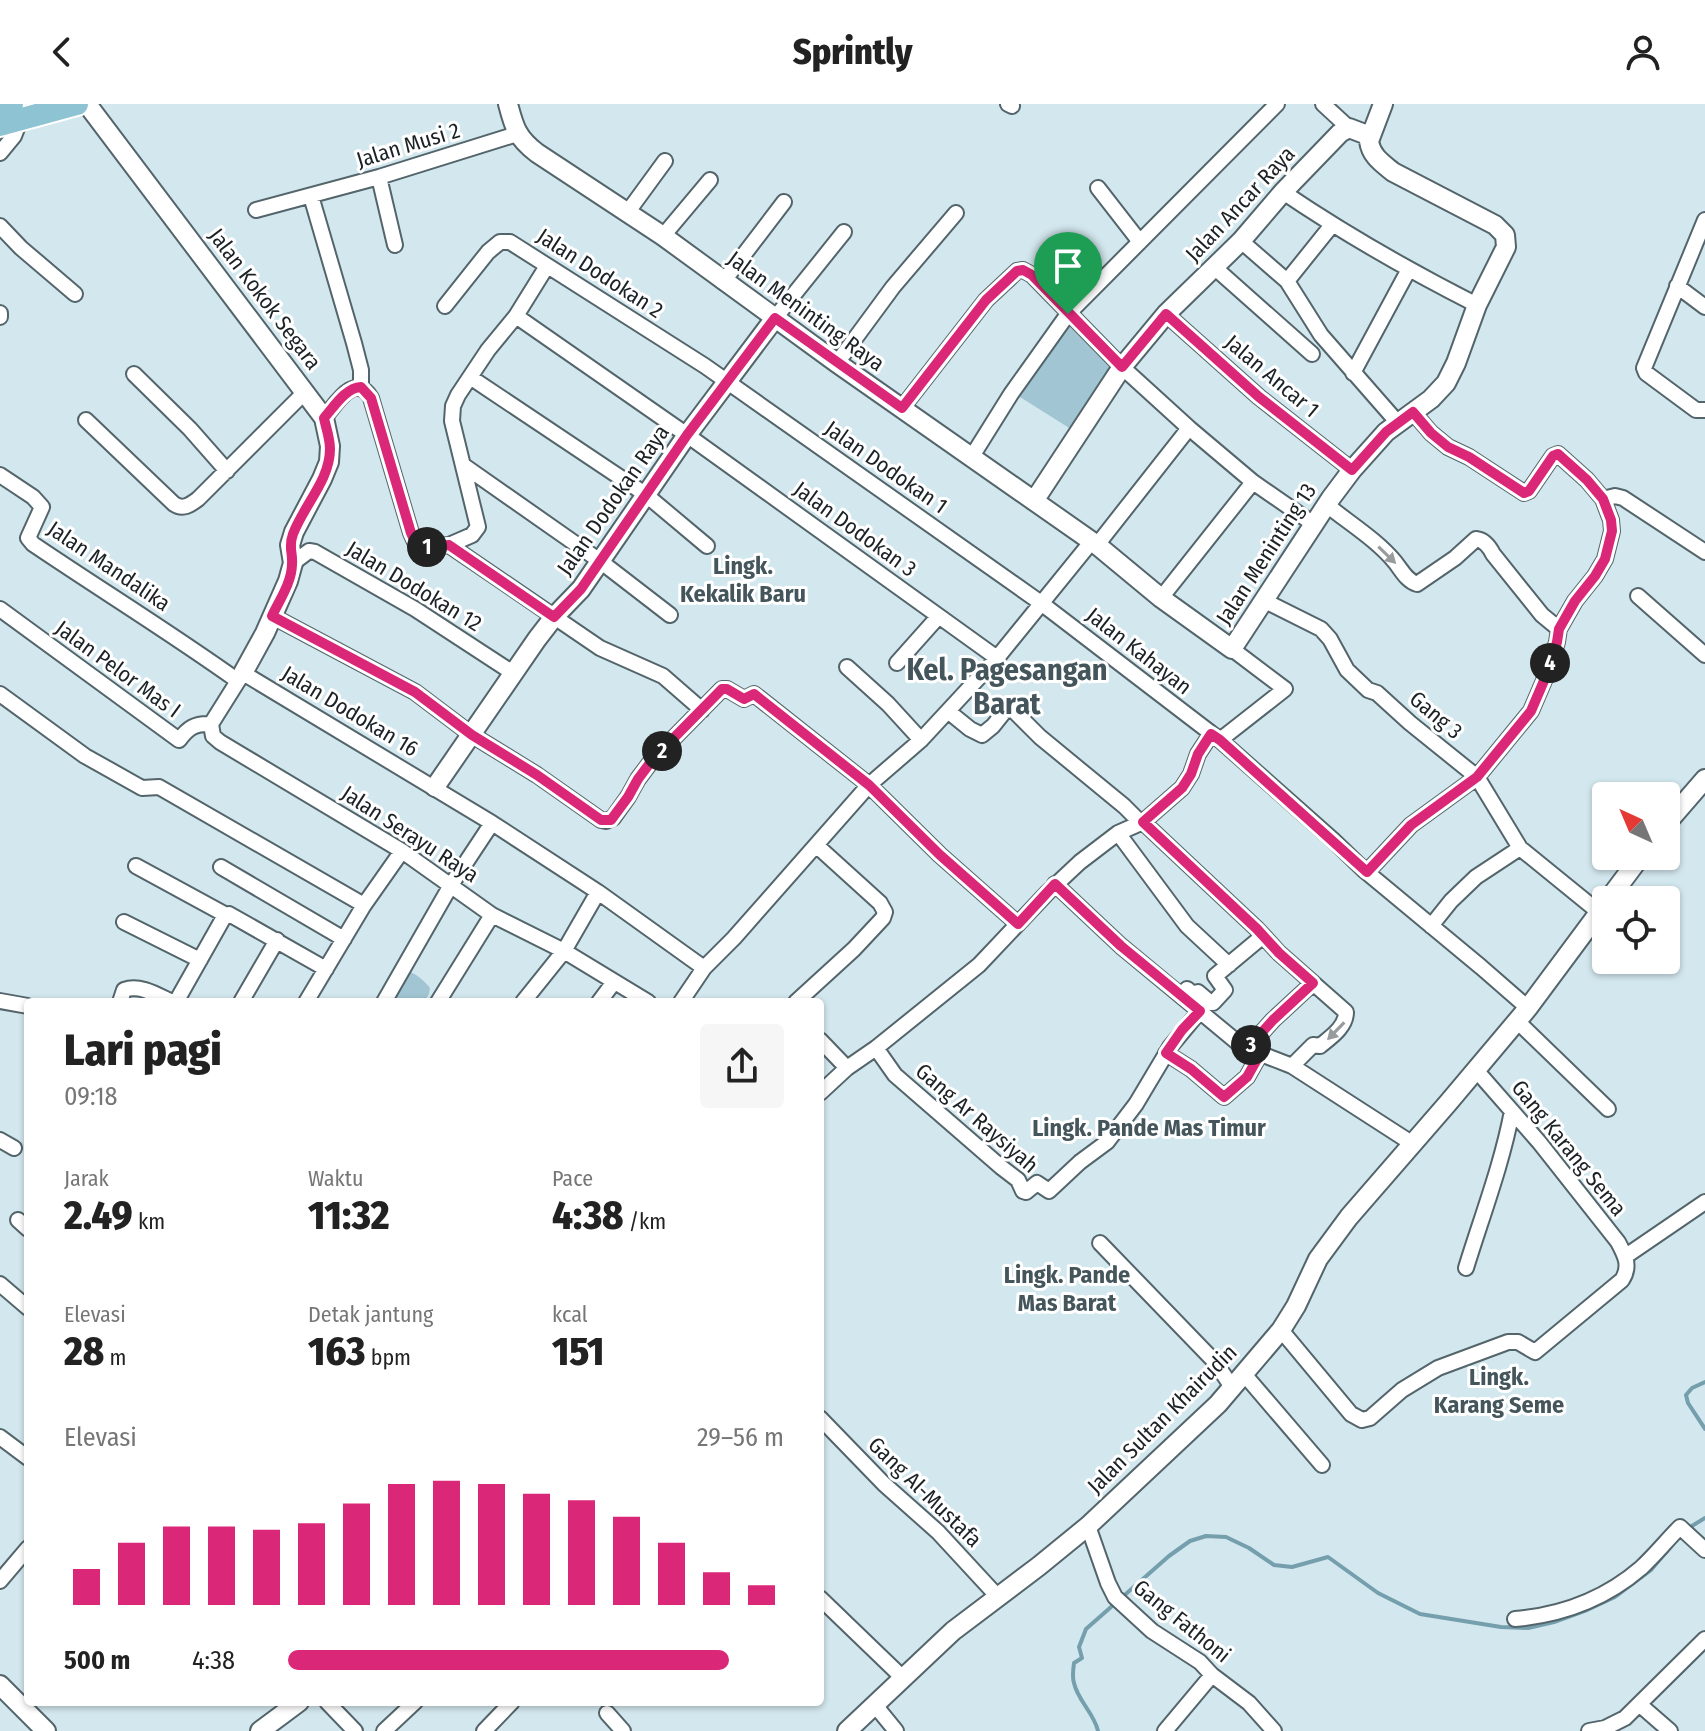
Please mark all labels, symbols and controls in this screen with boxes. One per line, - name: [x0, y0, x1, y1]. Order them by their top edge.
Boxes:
- icon: back: [40, 30, 84, 74]
- text: Sprintly: [793, 30, 912, 74]
- icon: person: [1621, 30, 1665, 74]
- street label: Jalan Musi 2: [353, 116, 463, 174]
- street label: Jalan Ancar Raya: [1180, 141, 1300, 267]
- street label: Jalan Dodokan 2: [532, 222, 668, 324]
- street label: Jalan Kokok Segara: [203, 223, 327, 375]
- pin: [1034, 232, 1102, 314]
- icon: arrive: [1046, 244, 1090, 288]
- street label: Jalan Meninting Raya: [722, 245, 890, 377]
- street label: Jalan Ancar 1: [1220, 329, 1324, 423]
- street label: Jalan Dodokan 1: [819, 415, 953, 519]
- street label: Jalan Dodokan Raya: [551, 420, 675, 580]
- street label: Jalan Dodokan 3: [788, 475, 922, 583]
- street label: Jalan Meninting 13: [1210, 478, 1322, 630]
- street label: Jalan Mandalika: [42, 515, 176, 617]
- pin: 1: [407, 527, 447, 567]
- street label: Jalan Dodokan 12: [342, 535, 486, 637]
- one-way arrow: [1377, 545, 1396, 564]
- district label: Lingk. Kekalik Baru: [680, 552, 806, 608]
- street label: Jalan Kahayan: [1081, 602, 1197, 700]
- street label: Jalan Pelor Mas I: [50, 615, 186, 723]
- pin: 4: [1530, 643, 1570, 683]
- text: 4: [1544, 649, 1556, 676]
- district label: Kel. Pagesangan Barat: [906, 652, 1108, 722]
- street label: Jalan Dodokan 16: [277, 660, 423, 762]
- street label: Gang 3: [1404, 685, 1468, 745]
- pin: 2: [642, 731, 682, 771]
- text: 2: [657, 737, 667, 764]
- street label: Jalan Serayu Raya: [336, 780, 484, 888]
- north arrow: [1592, 782, 1680, 870]
- map controls: [1592, 782, 1680, 974]
- button: locate: [1592, 886, 1680, 974]
- one-way arrow: [1327, 1021, 1345, 1040]
- text: Lari pagi: [64, 1024, 222, 1077]
- button: share: [700, 1024, 784, 1108]
- pin: 3: [1231, 1025, 1271, 1065]
- text: 3: [1246, 1031, 1256, 1058]
- street label: Gang Ar Raysiyah: [910, 1057, 1044, 1179]
- street label: Gang Karang Sema: [1506, 1075, 1632, 1221]
- text: 09:18: [64, 1081, 118, 1112]
- district label: Lingk. Pande Mas Timur: [1032, 1114, 1266, 1142]
- text: Jarak: [64, 1165, 109, 1192]
- text: Waktu: [308, 1165, 364, 1192]
- text: Pace: [552, 1165, 593, 1192]
- text: 2.49: [64, 1192, 133, 1240]
- text: 11:32: [308, 1192, 390, 1240]
- text: 4:38: [552, 1192, 624, 1240]
- text: km: [133, 1208, 165, 1235]
- text: /km: [624, 1208, 666, 1235]
- district label: Lingk. Pande Mas Barat: [1004, 1261, 1130, 1317]
- text: Elevasi: [64, 1301, 126, 1328]
- text: Detak jantung: [308, 1301, 433, 1328]
- text: kcal: [552, 1301, 588, 1328]
- text: 28: [64, 1328, 104, 1376]
- text: 163: [308, 1328, 366, 1376]
- text: 151: [552, 1328, 604, 1376]
- street label: Jalan Sultan Khairudin: [1082, 1339, 1242, 1499]
- text: m: [104, 1344, 126, 1371]
- text: bpm: [366, 1344, 411, 1371]
- district label: Lingk. Karang Seme: [1434, 1363, 1564, 1419]
- text: Elevasi: [64, 1422, 137, 1453]
- text: 29–56 m: [697, 1422, 784, 1453]
- street label: Gang Al-Mustafa: [863, 1431, 987, 1553]
- street label: Gang Fathoni: [1128, 1574, 1236, 1668]
- text: 500 m: [64, 1645, 130, 1676]
- text: 4:38: [192, 1645, 235, 1676]

